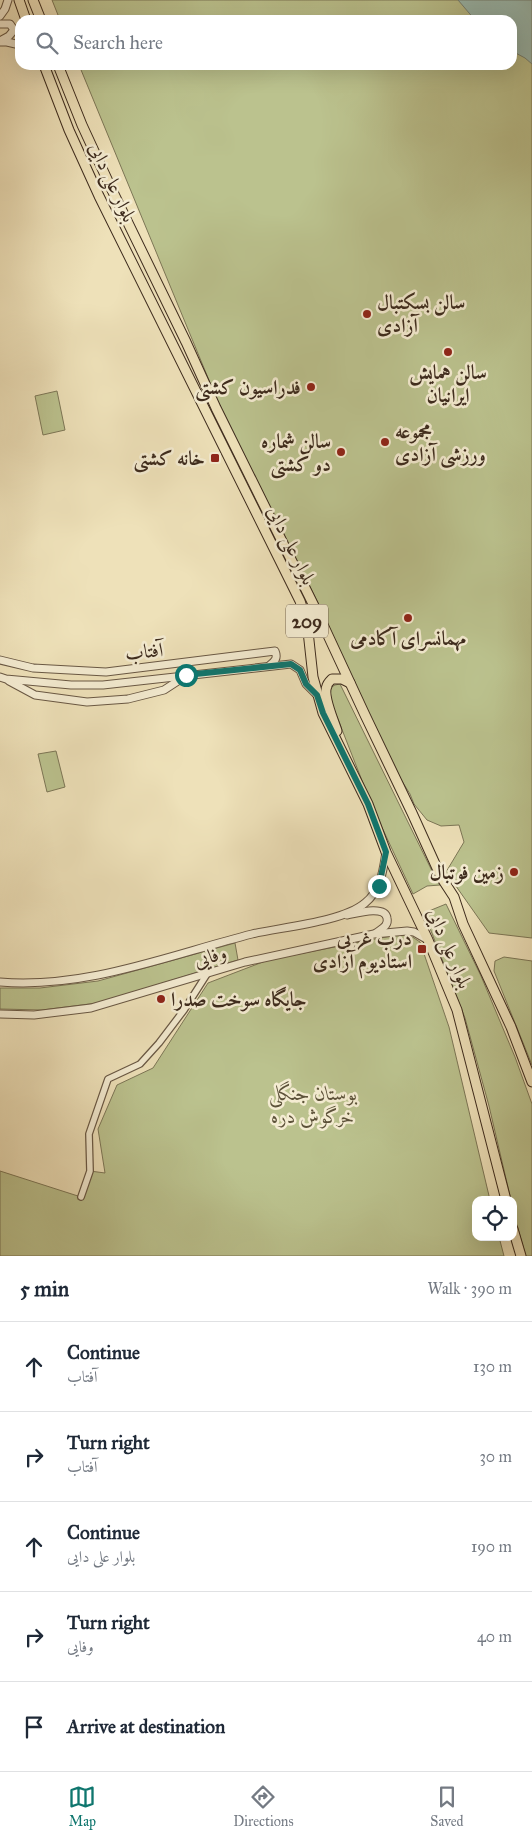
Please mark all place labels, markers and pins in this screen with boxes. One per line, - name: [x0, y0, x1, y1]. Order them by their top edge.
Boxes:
- place label: سالن بسکتبال آزادی: [377, 290, 465, 337]
- marker: سالن بسکتبال آزادی: [361, 308, 373, 320]
- marker: سالن همایش ایرانیان: [442, 346, 454, 358]
- place label: سالن همایش ایرانیان: [409, 360, 487, 407]
- place label: فدراسیون کشتی: [195, 375, 301, 402]
- marker: فدراسیون کشتی: [305, 381, 317, 393]
- place label: مجموعه ورزشی آزادی: [395, 419, 486, 469]
- place label: سالن شماره دو کشتی: [261, 429, 331, 479]
- marker: مجموعه ورزشی آزادی: [379, 436, 391, 448]
- place label: خانه کشتی: [134, 446, 205, 473]
- marker: سالن شماره دو کشتی: [335, 446, 347, 458]
- marker: خانه کشتی: [209, 452, 221, 464]
- marker: مهمانسرای آکادمی: [402, 612, 414, 624]
- place label: مهمانسرای آکادمی: [349, 626, 466, 652]
- place label: زمین فوتبال: [430, 860, 504, 885]
- marker: زمین فوتبال: [508, 866, 520, 878]
- place label: درب غربی استادیوم آزادی: [313, 926, 412, 979]
- marker: درب غربی استادیوم آزادی: [416, 943, 428, 955]
- place label: جایگاه سوخت صدرا: [171, 986, 307, 1012]
- marker: جایگاه سوخت صدرا: [155, 993, 167, 1005]

